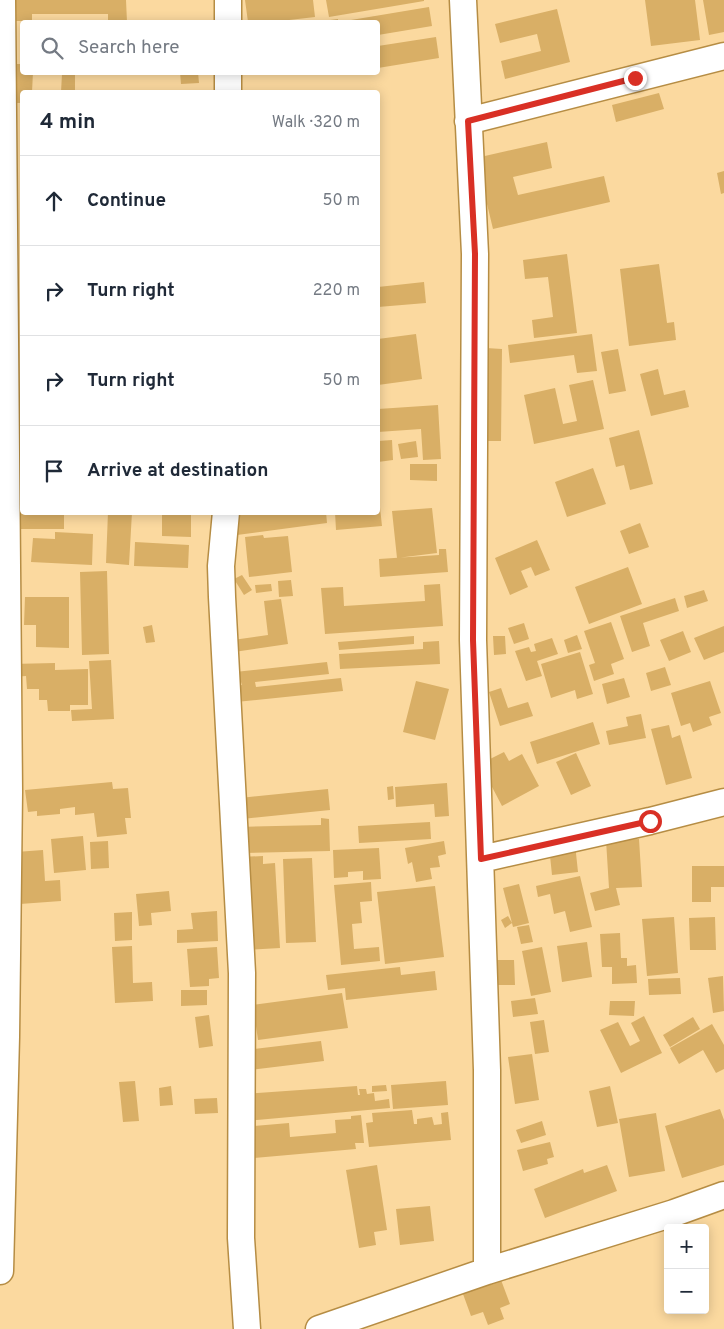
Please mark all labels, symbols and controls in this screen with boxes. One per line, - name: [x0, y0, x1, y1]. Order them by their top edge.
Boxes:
- search box: [20, 20, 380, 75]
- icon: search: [38, 34, 66, 62]
- text: Search here: [78, 36, 180, 60]
- route end: [624, 67, 647, 90]
- text: 4 min: [40, 109, 96, 136]
- text: Walk · 320 m: [272, 113, 360, 133]
- icon: ahead: [40, 187, 68, 215]
- text: Continue: [87, 189, 166, 213]
- text: 50 m: [323, 191, 360, 211]
- icon: right: [40, 277, 68, 305]
- text: Turn right: [87, 279, 175, 303]
- text: 220 m: [313, 281, 360, 301]
- icon: right: [40, 367, 68, 395]
- text: Turn right: [87, 369, 175, 393]
- text: 50 m: [323, 371, 360, 391]
- icon: arrive: [40, 457, 68, 485]
- text: Arrive at destination: [87, 459, 268, 483]
- route start: [639, 810, 662, 833]
- map controls: [664, 1224, 709, 1314]
- button: +: [664, 1224, 709, 1269]
- button: −: [664, 1269, 709, 1314]

